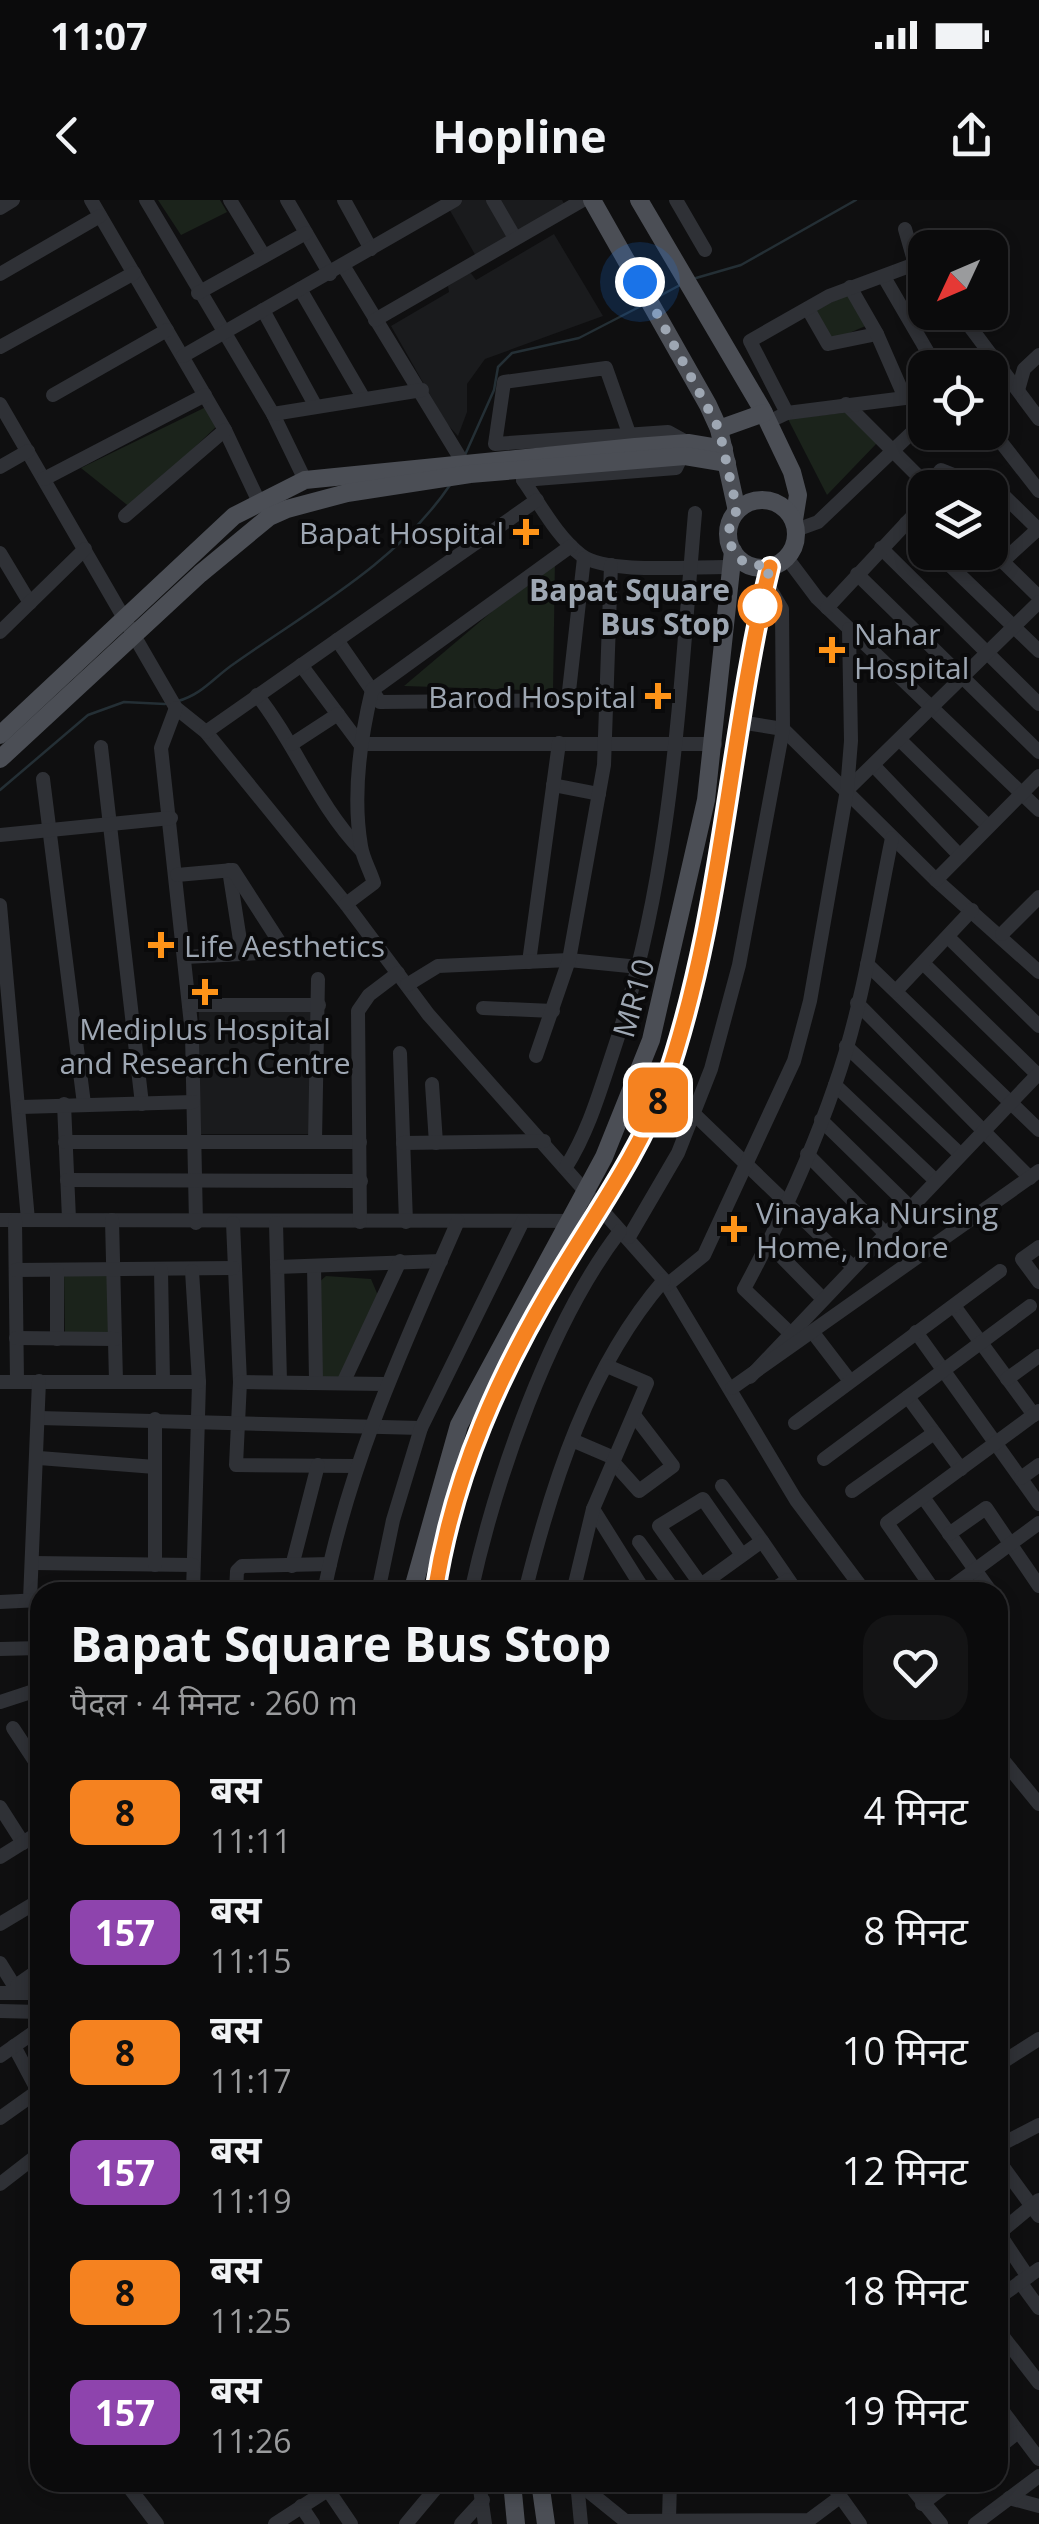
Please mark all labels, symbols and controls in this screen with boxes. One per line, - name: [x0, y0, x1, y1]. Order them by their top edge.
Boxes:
- text: 11:07: [50, 9, 148, 61]
- text: Hopline: [432, 105, 607, 166]
- icon: back: [40, 108, 95, 163]
- icon: share: [944, 108, 999, 163]
- north arrow: [908, 230, 1008, 330]
- map controls: [908, 230, 1008, 570]
- your location: [615, 257, 665, 307]
- button: locate: [908, 350, 1008, 450]
- button: layers: [908, 470, 1008, 570]
- place label: Bapat Hospital: [299, 512, 504, 553]
- marker: Bapat Hospital: [513, 519, 539, 545]
- place label: Bapat Square Bus Stop: [529, 569, 730, 644]
- marker: Bapat Square Bus Stop: [739, 585, 781, 627]
- place label: Nahar Hospital: [854, 613, 969, 688]
- marker: Nahar Hospital: [819, 637, 845, 663]
- place label: Barod Hospital: [428, 676, 636, 717]
- marker: Barod Hospital: [645, 683, 671, 709]
- place label: Life Aesthetics: [184, 925, 385, 966]
- marker: Life Aesthetics: [148, 932, 174, 958]
- street label: MR10: [602, 954, 664, 1042]
- marker: Mediplus Hospital and Research Centre: [192, 979, 218, 1005]
- place label: Mediplus Hospital and Research Centre: [59, 1008, 351, 1083]
- line badge: 8: [626, 1068, 690, 1132]
- text: 8: [648, 1077, 668, 1124]
- place label: Vinayaka Nursing Home, Indore: [756, 1192, 998, 1267]
- marker: Vinayaka Nursing Home, Indore: [721, 1216, 747, 1242]
- text: Bapat Square Bus Stop: [70, 1611, 611, 1676]
- button: heart: [863, 1615, 968, 1720]
- text: पैदल · 4 मिनट · 260 m: [70, 1681, 358, 1724]
- text: बस: [210, 1762, 262, 1814]
- text: 4 मिनट: [864, 1784, 968, 1836]
- text: 8: [115, 1789, 135, 1836]
- text: 11:11: [210, 1819, 292, 1862]
- text: बस: [210, 1882, 262, 1934]
- text: 8 मिनट: [864, 1904, 968, 1956]
- text: 157: [95, 1909, 155, 1956]
- text: 11:15: [210, 1939, 292, 1982]
- text: बस: [210, 2002, 262, 2054]
- text: 10 मिनट: [842, 2024, 968, 2076]
- text: 8: [115, 2029, 135, 2076]
- text: 11:17: [210, 2059, 292, 2102]
- text: बस: [210, 2122, 262, 2174]
- text: 12 मिनट: [842, 2144, 968, 2196]
- text: 157: [95, 2149, 155, 2196]
- text: 11:19: [210, 2179, 292, 2222]
- text: बस: [210, 2242, 262, 2294]
- text: 18 मिनट: [842, 2264, 968, 2316]
- text: 8: [115, 2269, 135, 2316]
- text: 11:25: [210, 2299, 292, 2342]
- text: बस: [210, 2362, 262, 2414]
- text: 19 मिनट: [842, 2384, 968, 2436]
- text: 157: [95, 2389, 155, 2436]
- text: 11:26: [210, 2419, 292, 2462]

